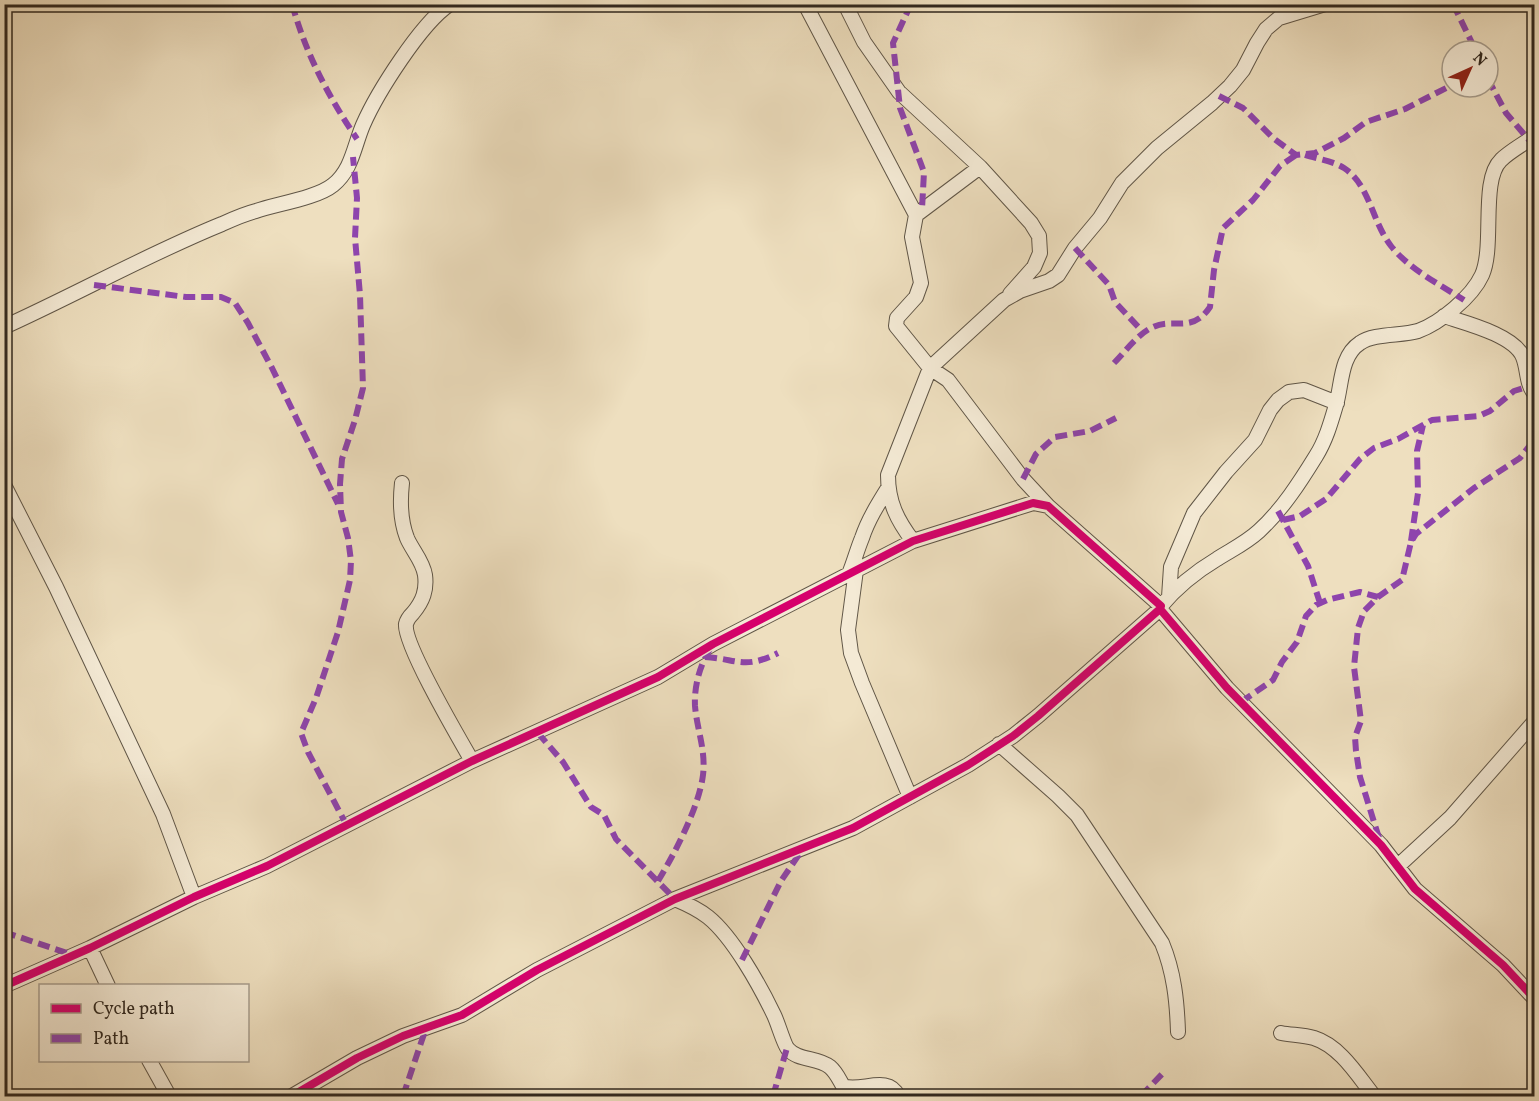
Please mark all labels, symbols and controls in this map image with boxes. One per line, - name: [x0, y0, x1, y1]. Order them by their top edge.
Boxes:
- north arrow: [1440, 39, 1500, 99]
- text: N: [1467, 48, 1491, 72]
- legend: [39, 984, 249, 1062]
- text: Cycle path: [93, 997, 175, 1022]
- text: Path: [93, 1027, 129, 1052]

